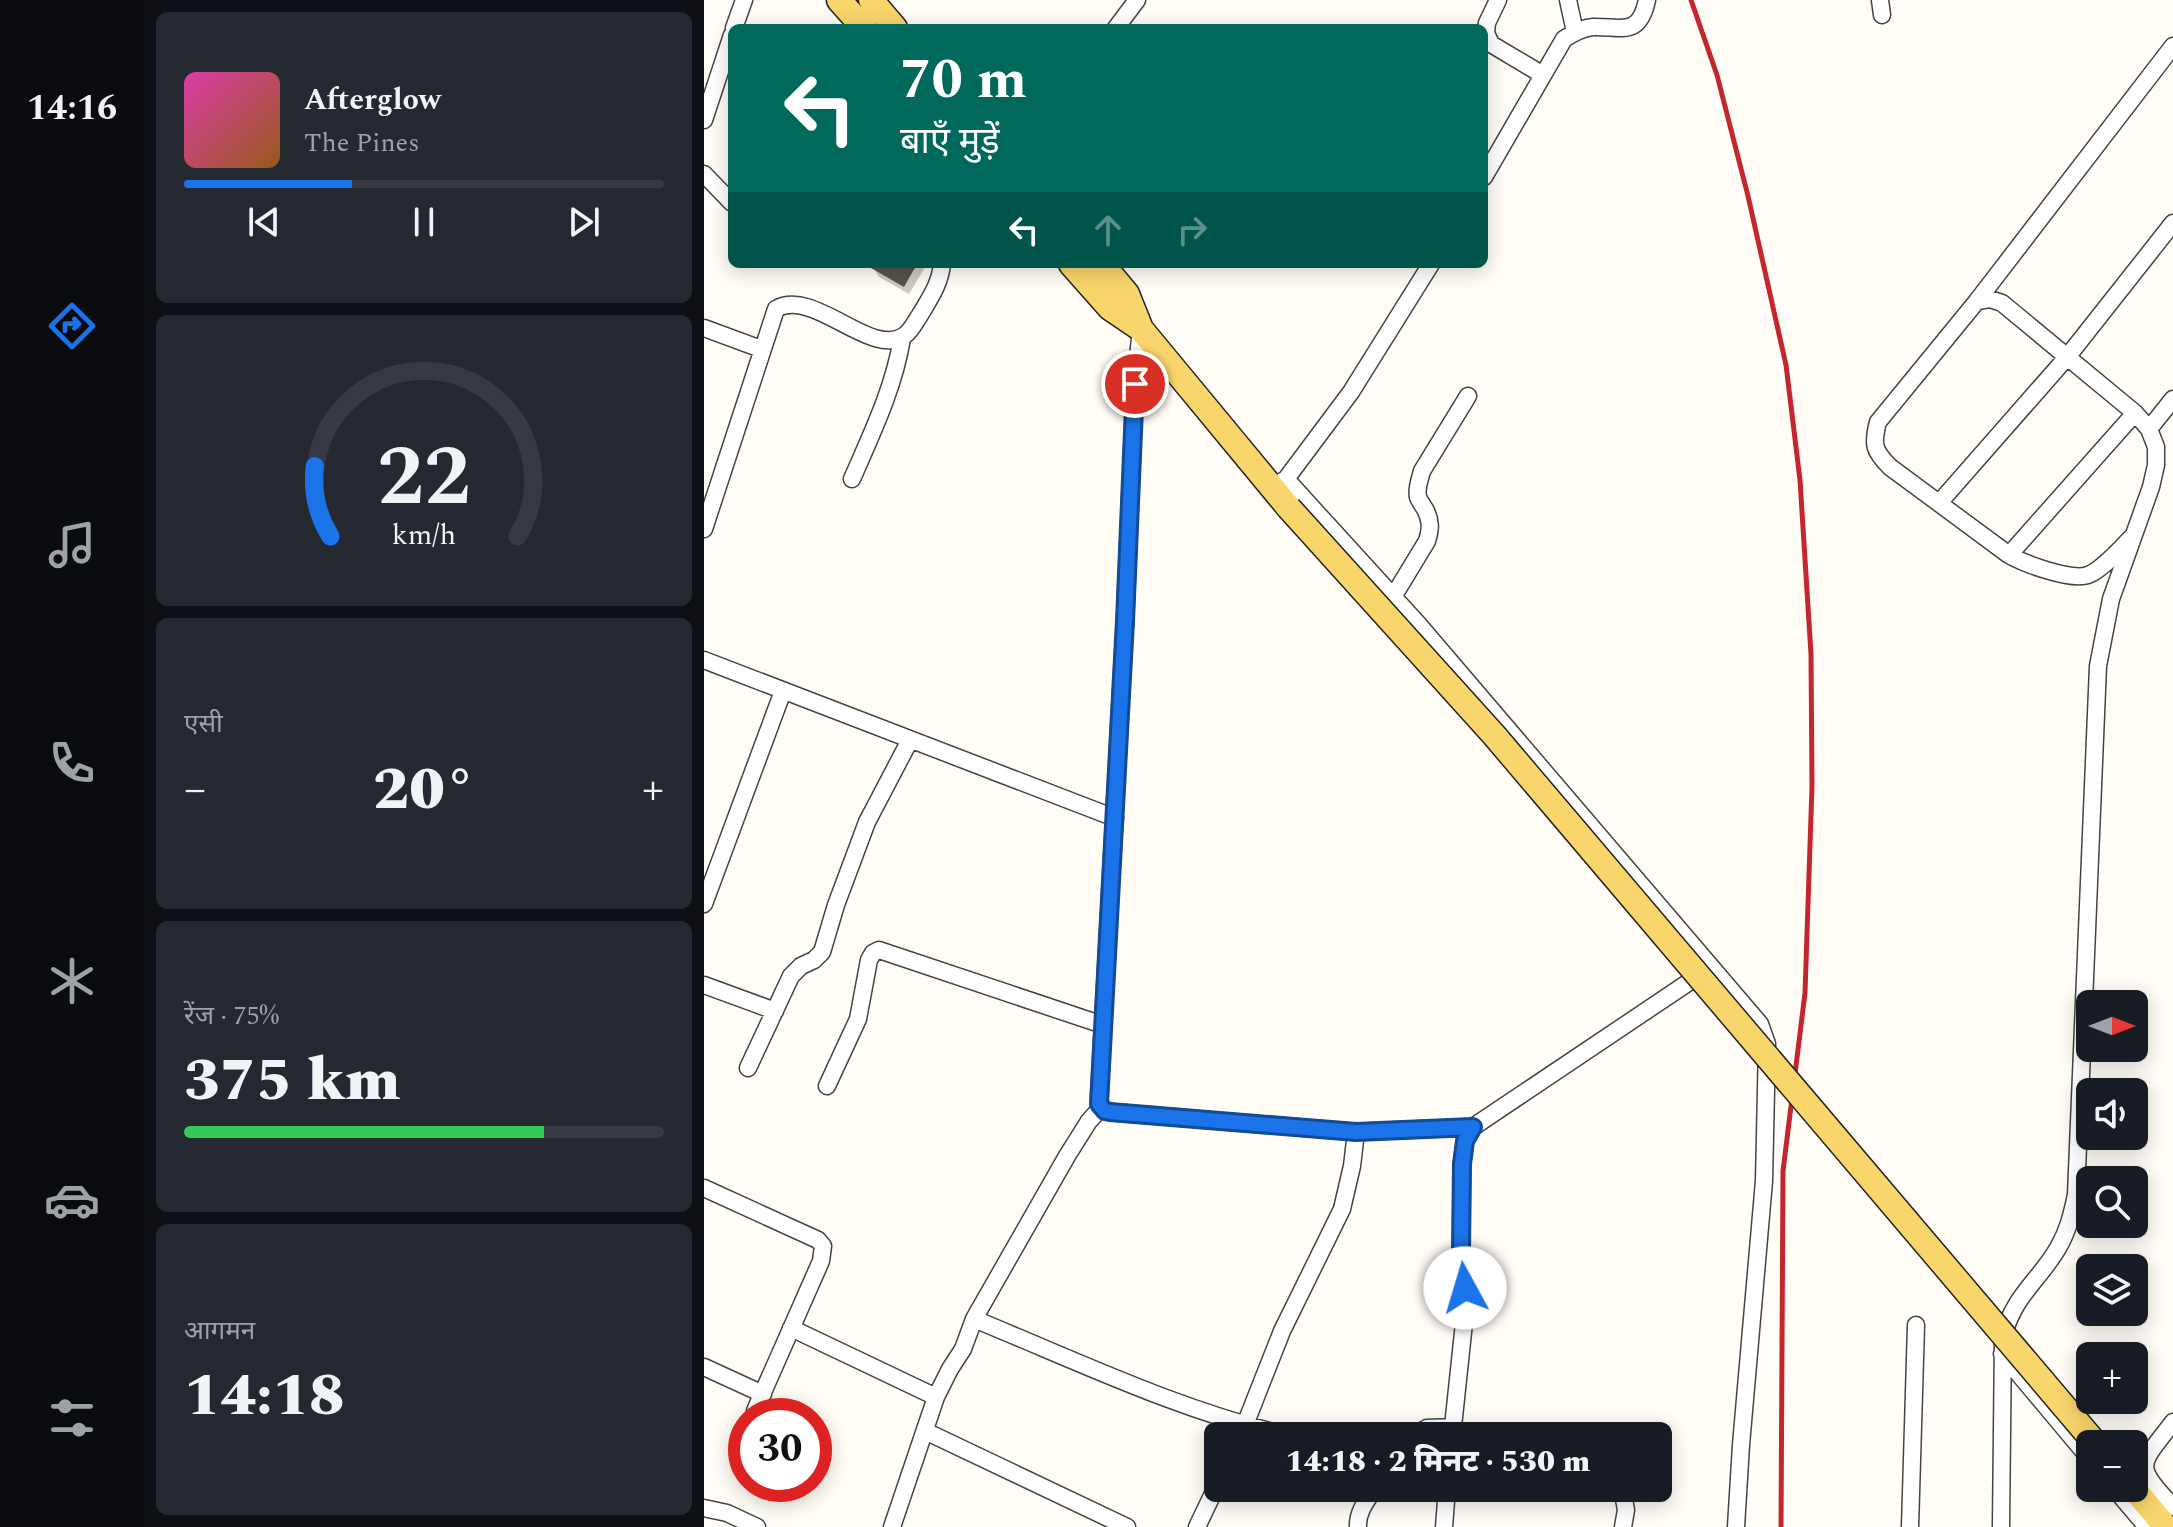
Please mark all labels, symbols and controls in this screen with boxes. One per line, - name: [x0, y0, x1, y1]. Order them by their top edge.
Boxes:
- text: 70 m: [900, 38, 1027, 123]
- icon: left: [768, 56, 872, 160]
- text: Afterglow: [304, 77, 441, 123]
- text: 14:16: [27, 81, 117, 136]
- text: बाएँ मुड़ें: [900, 115, 1000, 170]
- text: The Pines: [304, 123, 419, 163]
- icon: previous: [242, 200, 286, 244]
- icon: pause: [402, 200, 446, 244]
- icon: next: [562, 200, 606, 244]
- icon: left: [1002, 208, 1046, 252]
- icon: ahead: [1086, 208, 1130, 252]
- icon: right: [1170, 208, 1214, 252]
- icon: directions: [44, 298, 100, 354]
- pin: [1101, 350, 1169, 418]
- icon: arrive: [1113, 362, 1157, 406]
- text: 22: [377, 414, 471, 541]
- text: km/h: [392, 514, 456, 557]
- icon: music: [44, 517, 100, 573]
- text: एसी: [184, 704, 223, 744]
- icon: phone: [44, 735, 100, 791]
- text: 20°: [373, 744, 475, 836]
- text: −: [184, 756, 206, 823]
- text: +: [642, 756, 664, 823]
- icon: climate: [44, 953, 100, 1009]
- north arrow: [2076, 990, 2148, 1062]
- map controls: [2076, 990, 2148, 1502]
- text: रेंज · 75%: [184, 996, 279, 1036]
- text: 375 km: [184, 1035, 401, 1127]
- button: sound: [2076, 1078, 2148, 1150]
- button: search: [2076, 1166, 2148, 1238]
- icon: car: [44, 1172, 100, 1228]
- position arrow: [1423, 1246, 1507, 1330]
- button: layers: [2076, 1254, 2148, 1326]
- text: आगमन: [184, 1311, 255, 1351]
- button: +: [2076, 1342, 2148, 1414]
- text: 14:18: [184, 1350, 345, 1442]
- icon: filters: [44, 1390, 100, 1446]
- speed limit sign: 30: [728, 1398, 832, 1502]
- button: −: [2076, 1430, 2148, 1502]
- text: 14:18 · 2 मिनट · 530 m: [1286, 1439, 1590, 1485]

